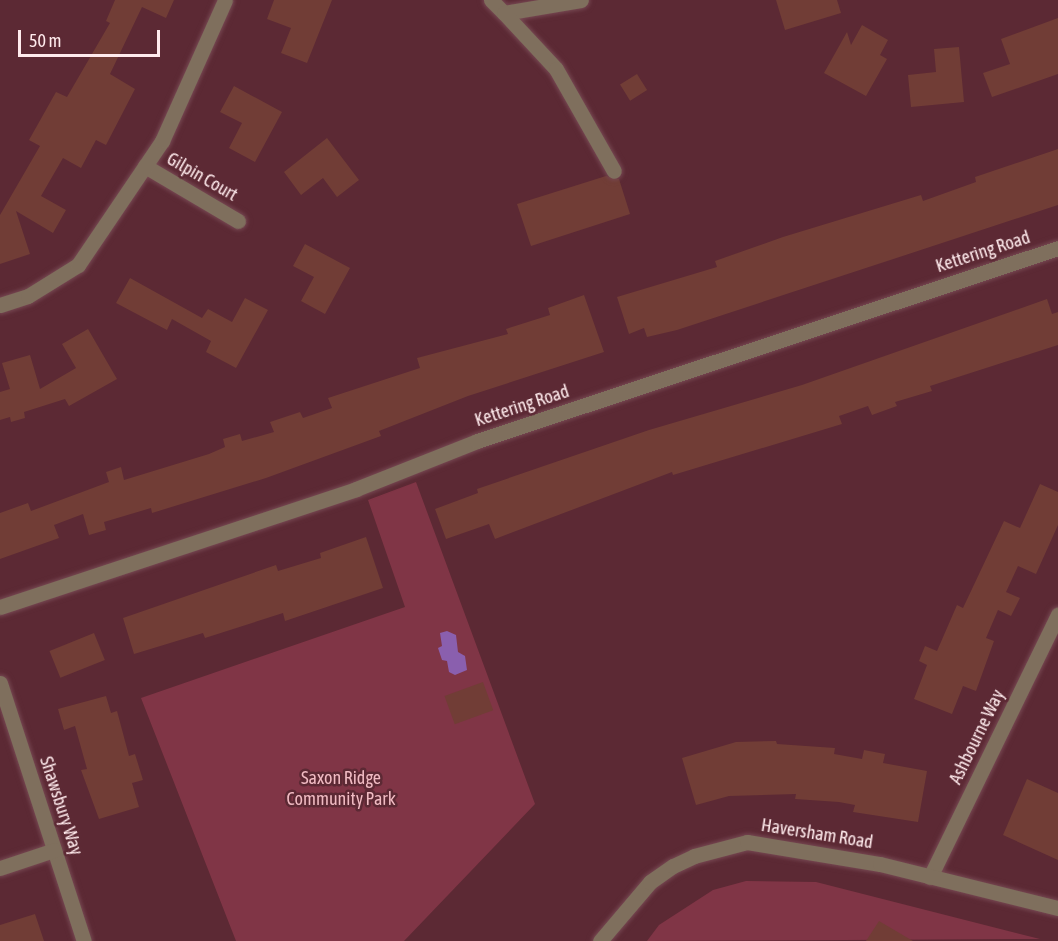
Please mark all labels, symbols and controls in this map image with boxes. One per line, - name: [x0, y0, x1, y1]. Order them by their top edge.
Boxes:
- scale bar: [21, 18, 164, 56]
- text: 50 m: [29, 30, 61, 51]
- street label: Gilpin Court: [163, 148, 241, 206]
- street label: Kettering Road: [933, 227, 1033, 277]
- street label: Kettering Road: [472, 381, 572, 431]
- street label: Ashbourne Way: [945, 686, 1009, 788]
- street label: Shawsbury Way: [35, 754, 87, 858]
- park label: Saxon Ridge Community Park: [286, 768, 396, 810]
- street label: Haversham Road: [760, 815, 874, 853]

